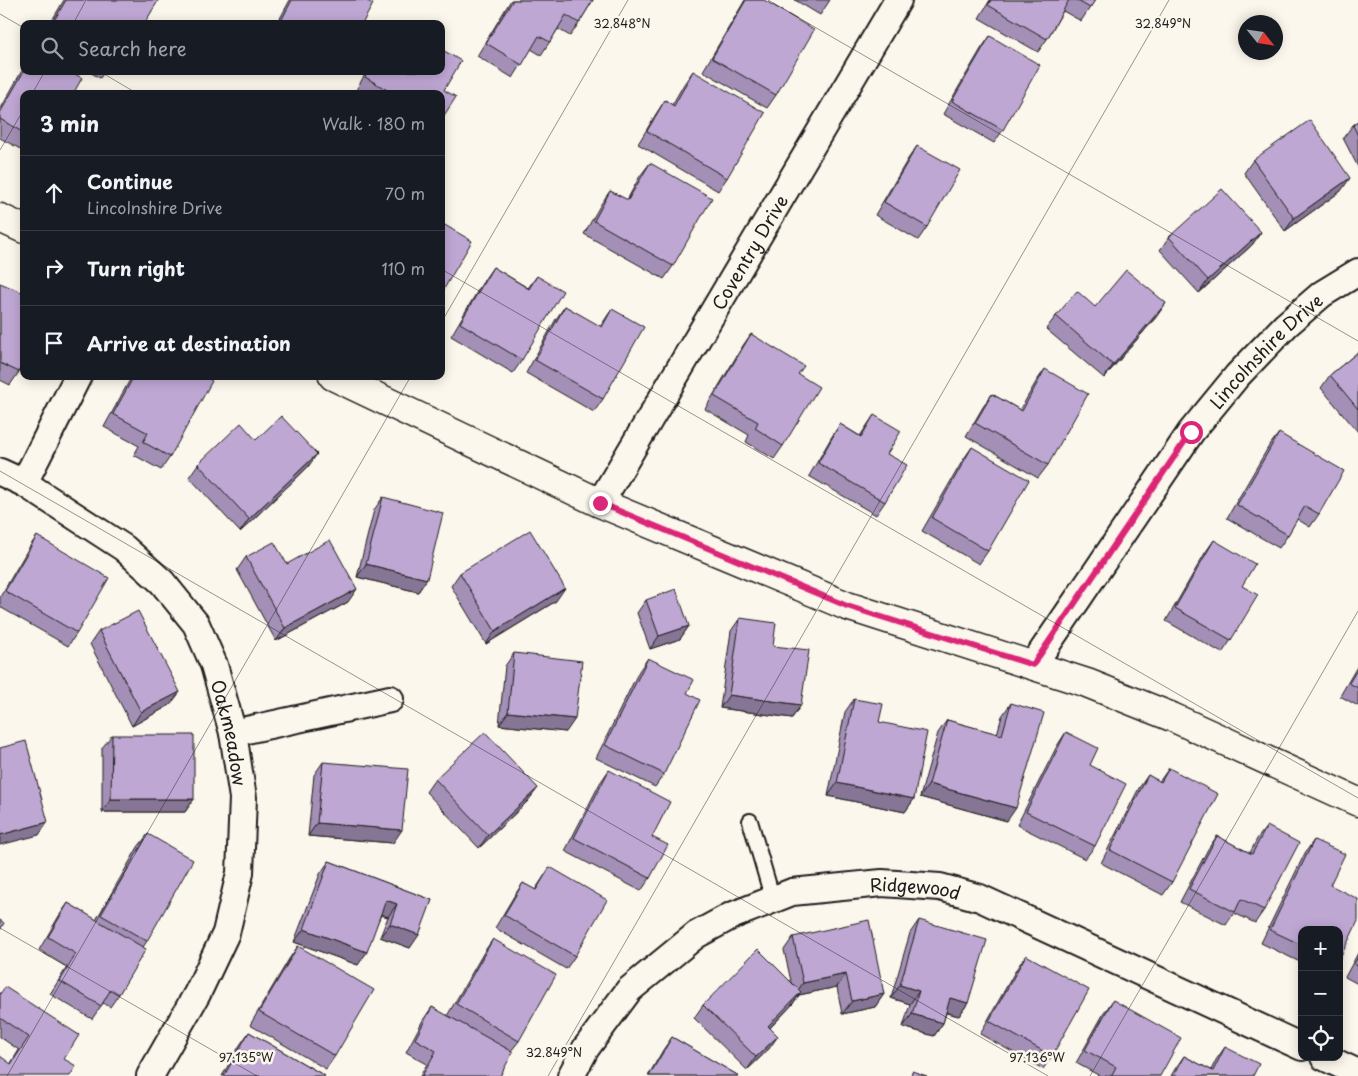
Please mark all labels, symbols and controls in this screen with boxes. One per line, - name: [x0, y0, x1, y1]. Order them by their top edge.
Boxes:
- text: 32.848°N: [593, 14, 651, 32]
- text: 32.849°N: [1135, 14, 1191, 32]
- north arrow: [1238, 15, 1283, 60]
- search box: [20, 20, 445, 75]
- icon: search: [38, 34, 66, 62]
- text: Search here: [78, 34, 187, 62]
- text: 3 min: [40, 107, 99, 139]
- text: Walk · 180 m: [322, 111, 425, 135]
- text: Continue: [87, 167, 173, 195]
- icon: ahead: [40, 179, 68, 207]
- text: 70 m: [385, 181, 425, 205]
- street label: Coventry Drive: [704, 189, 794, 315]
- text: Lincolnshire Drive: [87, 195, 223, 219]
- icon: right: [40, 254, 68, 282]
- text: Turn right: [87, 254, 185, 282]
- text: 110 m: [382, 256, 425, 280]
- street label: Lincolnshire Drive: [1202, 286, 1328, 414]
- icon: arrive: [40, 329, 68, 357]
- text: Arrive at destination: [87, 329, 291, 357]
- route start: [1180, 421, 1203, 444]
- route end: [589, 492, 612, 515]
- street label: Oakmeadow: [205, 676, 254, 788]
- street label: Ridgewood: [868, 870, 964, 906]
- map controls: [1298, 926, 1343, 1061]
- button: +: [1298, 926, 1343, 971]
- button: −: [1298, 971, 1343, 1016]
- button: locate: [1298, 1016, 1343, 1061]
- text: 32.849°N: [526, 1043, 582, 1061]
- text: 97.135°W: [219, 1048, 274, 1066]
- text: 97.136°W: [1009, 1048, 1065, 1066]

